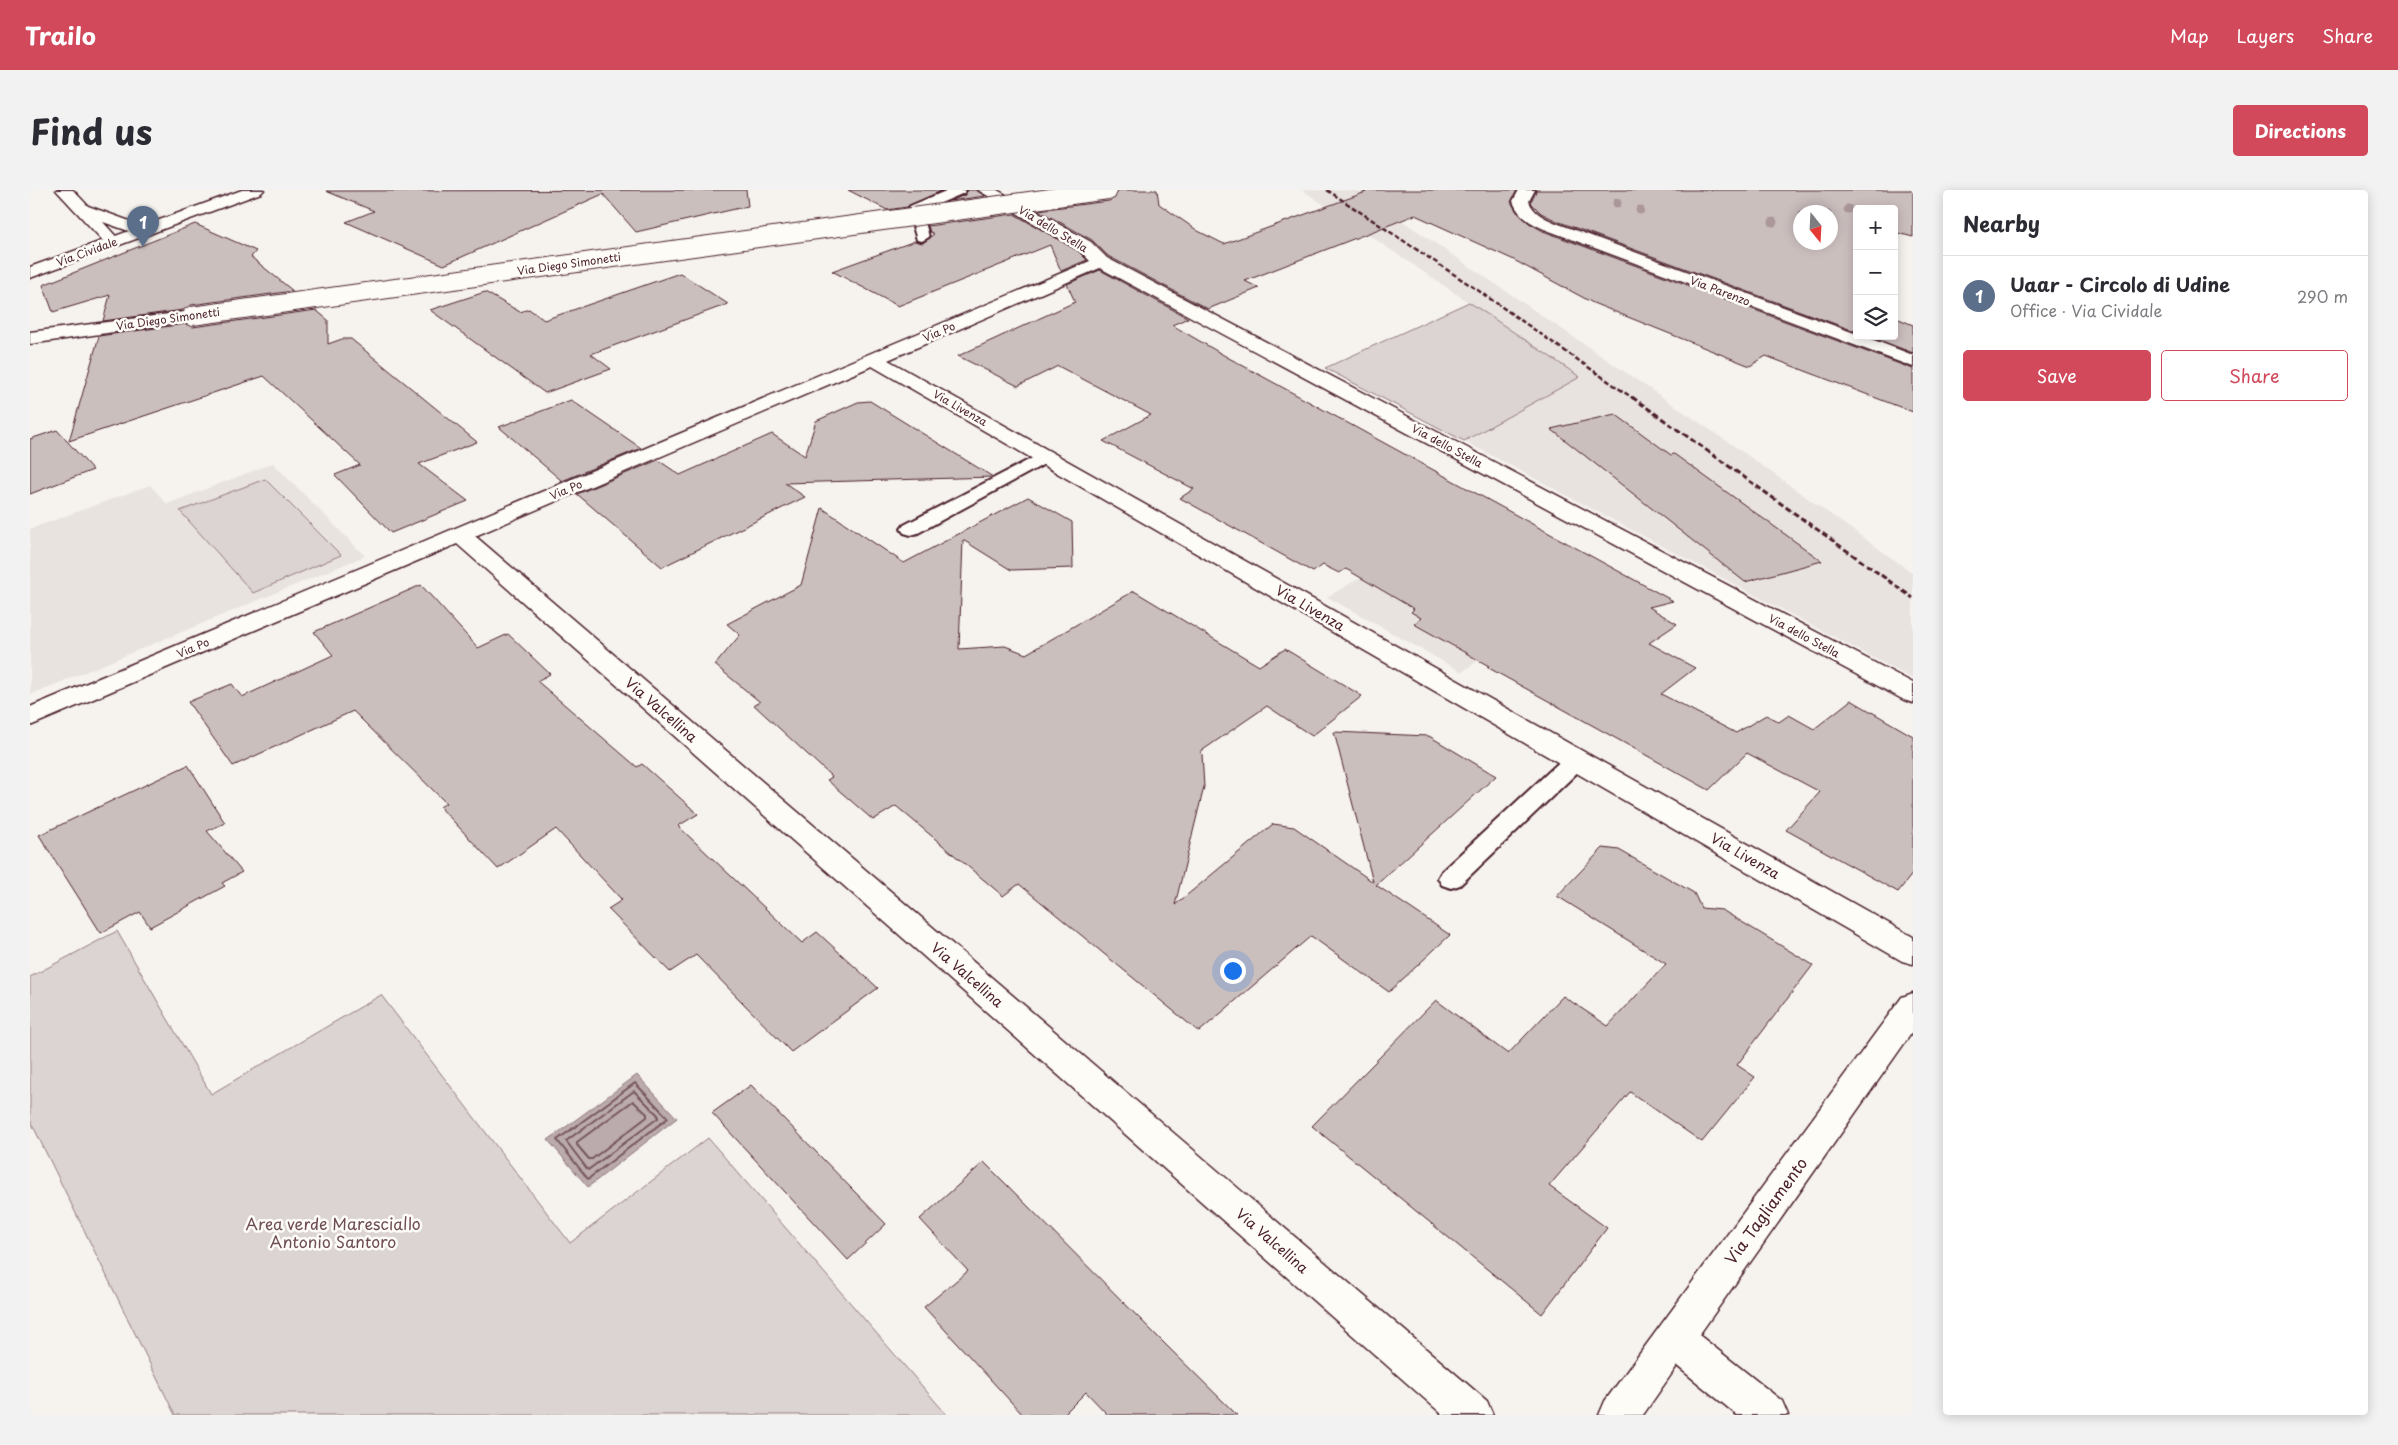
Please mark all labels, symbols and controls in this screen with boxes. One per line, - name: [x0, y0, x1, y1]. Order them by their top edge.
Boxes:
- text: Trailo: [25, 17, 96, 53]
- text: Map: [2170, 22, 2209, 49]
- text: Layers: [2237, 22, 2294, 49]
- text: Share: [2322, 22, 2373, 49]
- text: Find us: [30, 104, 152, 157]
- button: Directions: [2233, 105, 2368, 156]
- street label: Via dello Stella: [1015, 201, 1091, 256]
- north arrow: [1793, 205, 1838, 250]
- map controls: [1853, 205, 1898, 340]
- button: +: [1853, 205, 1898, 250]
- pin: 1: [127, 206, 159, 247]
- text: Nearby: [1963, 207, 2040, 239]
- street label: Via Cividale: [54, 233, 120, 270]
- street label: Via Diego Simonetti: [516, 248, 622, 279]
- button: −: [1853, 250, 1898, 295]
- text: Uaar - Circolo di Udine: [2010, 270, 2230, 298]
- street label: Via Parenzo: [1688, 271, 1753, 310]
- text: 1: [1975, 284, 1983, 308]
- text: 290 m: [2297, 284, 2348, 308]
- button: layers: [1853, 295, 1898, 340]
- text: Office · Via Cividale: [2010, 298, 2162, 322]
- street label: Via Diego Simonetti: [115, 303, 221, 334]
- street label: Via Po: [920, 317, 958, 346]
- button: Save: [1963, 350, 2151, 401]
- button: Share: [2161, 350, 2348, 401]
- street label: Via Livenza: [930, 385, 991, 430]
- street label: Via dello Stella: [1409, 420, 1486, 472]
- street label: Via Po: [547, 475, 585, 504]
- street label: Via Livenza: [1272, 579, 1349, 636]
- street label: Via dello Stella: [1766, 610, 1843, 662]
- street label: Via Po: [174, 633, 212, 662]
- street label: Via Valcellina: [620, 672, 702, 747]
- street label: Via Livenza: [1707, 827, 1784, 884]
- street label: Via Valcellina: [926, 937, 1008, 1012]
- your location: [1220, 958, 1246, 984]
- street label: Via Tagliamento: [1718, 1152, 1812, 1269]
- street label: Via Valcellina: [1231, 1203, 1313, 1278]
- park label: Area verde Maresciallo Antonio Santoro: [245, 1211, 421, 1253]

